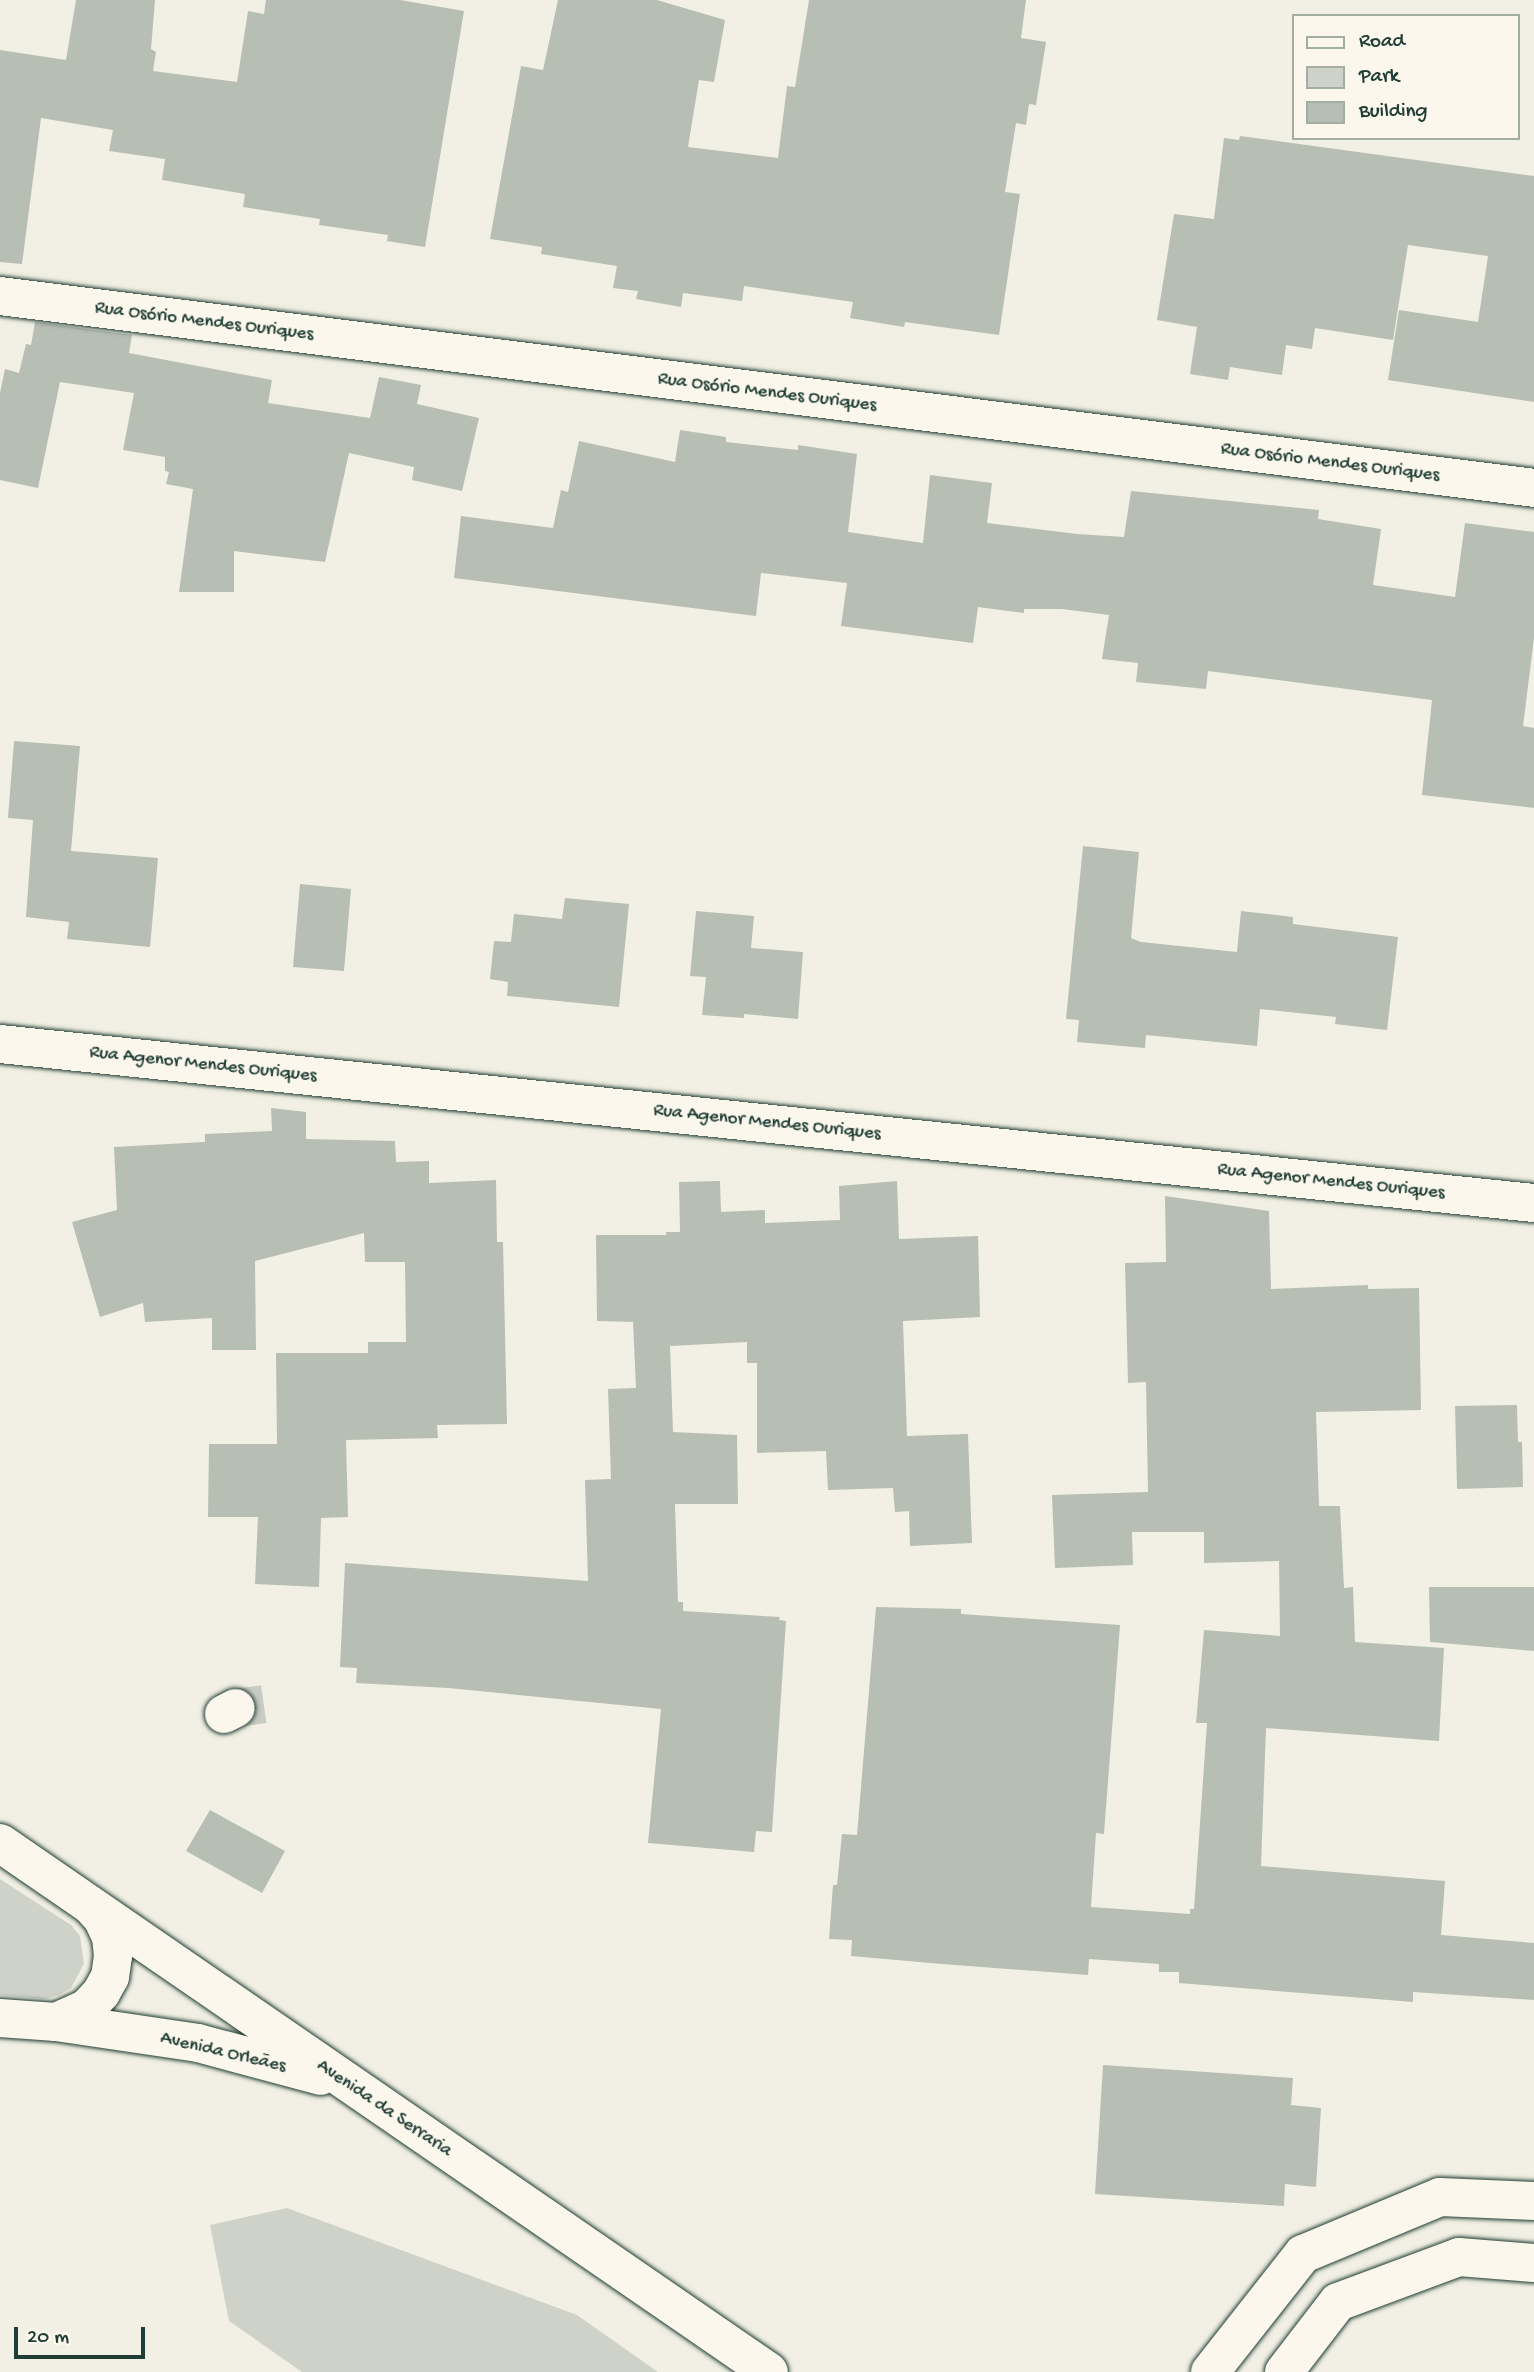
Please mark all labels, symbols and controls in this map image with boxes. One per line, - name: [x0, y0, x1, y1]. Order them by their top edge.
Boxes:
- legend: [1292, 14, 1520, 140]
- text: Road: [1359, 30, 1405, 55]
- text: Park: [1359, 65, 1399, 90]
- text: Building: [1359, 100, 1428, 125]
- street label: Rua Osório Mendes Ouriques: [93, 297, 315, 347]
- street label: Rua Osório Mendes Ouriques: [656, 368, 878, 418]
- street label: Rua Osório Mendes Ouriques: [1219, 438, 1441, 488]
- street label: Rua Agenor Mendes Ouriques: [88, 1042, 318, 1088]
- street label: Rua Agenor Mendes Ouriques: [652, 1100, 882, 1146]
- street label: Rua Agenor Mendes Ouriques: [1216, 1159, 1446, 1205]
- street label: Avenida Orleães: [158, 2027, 288, 2079]
- street label: Avenida da Serraria: [312, 2055, 456, 2163]
- scale bar: [18, 2312, 149, 2356]
- text: 20 m: [27, 2326, 69, 2351]

